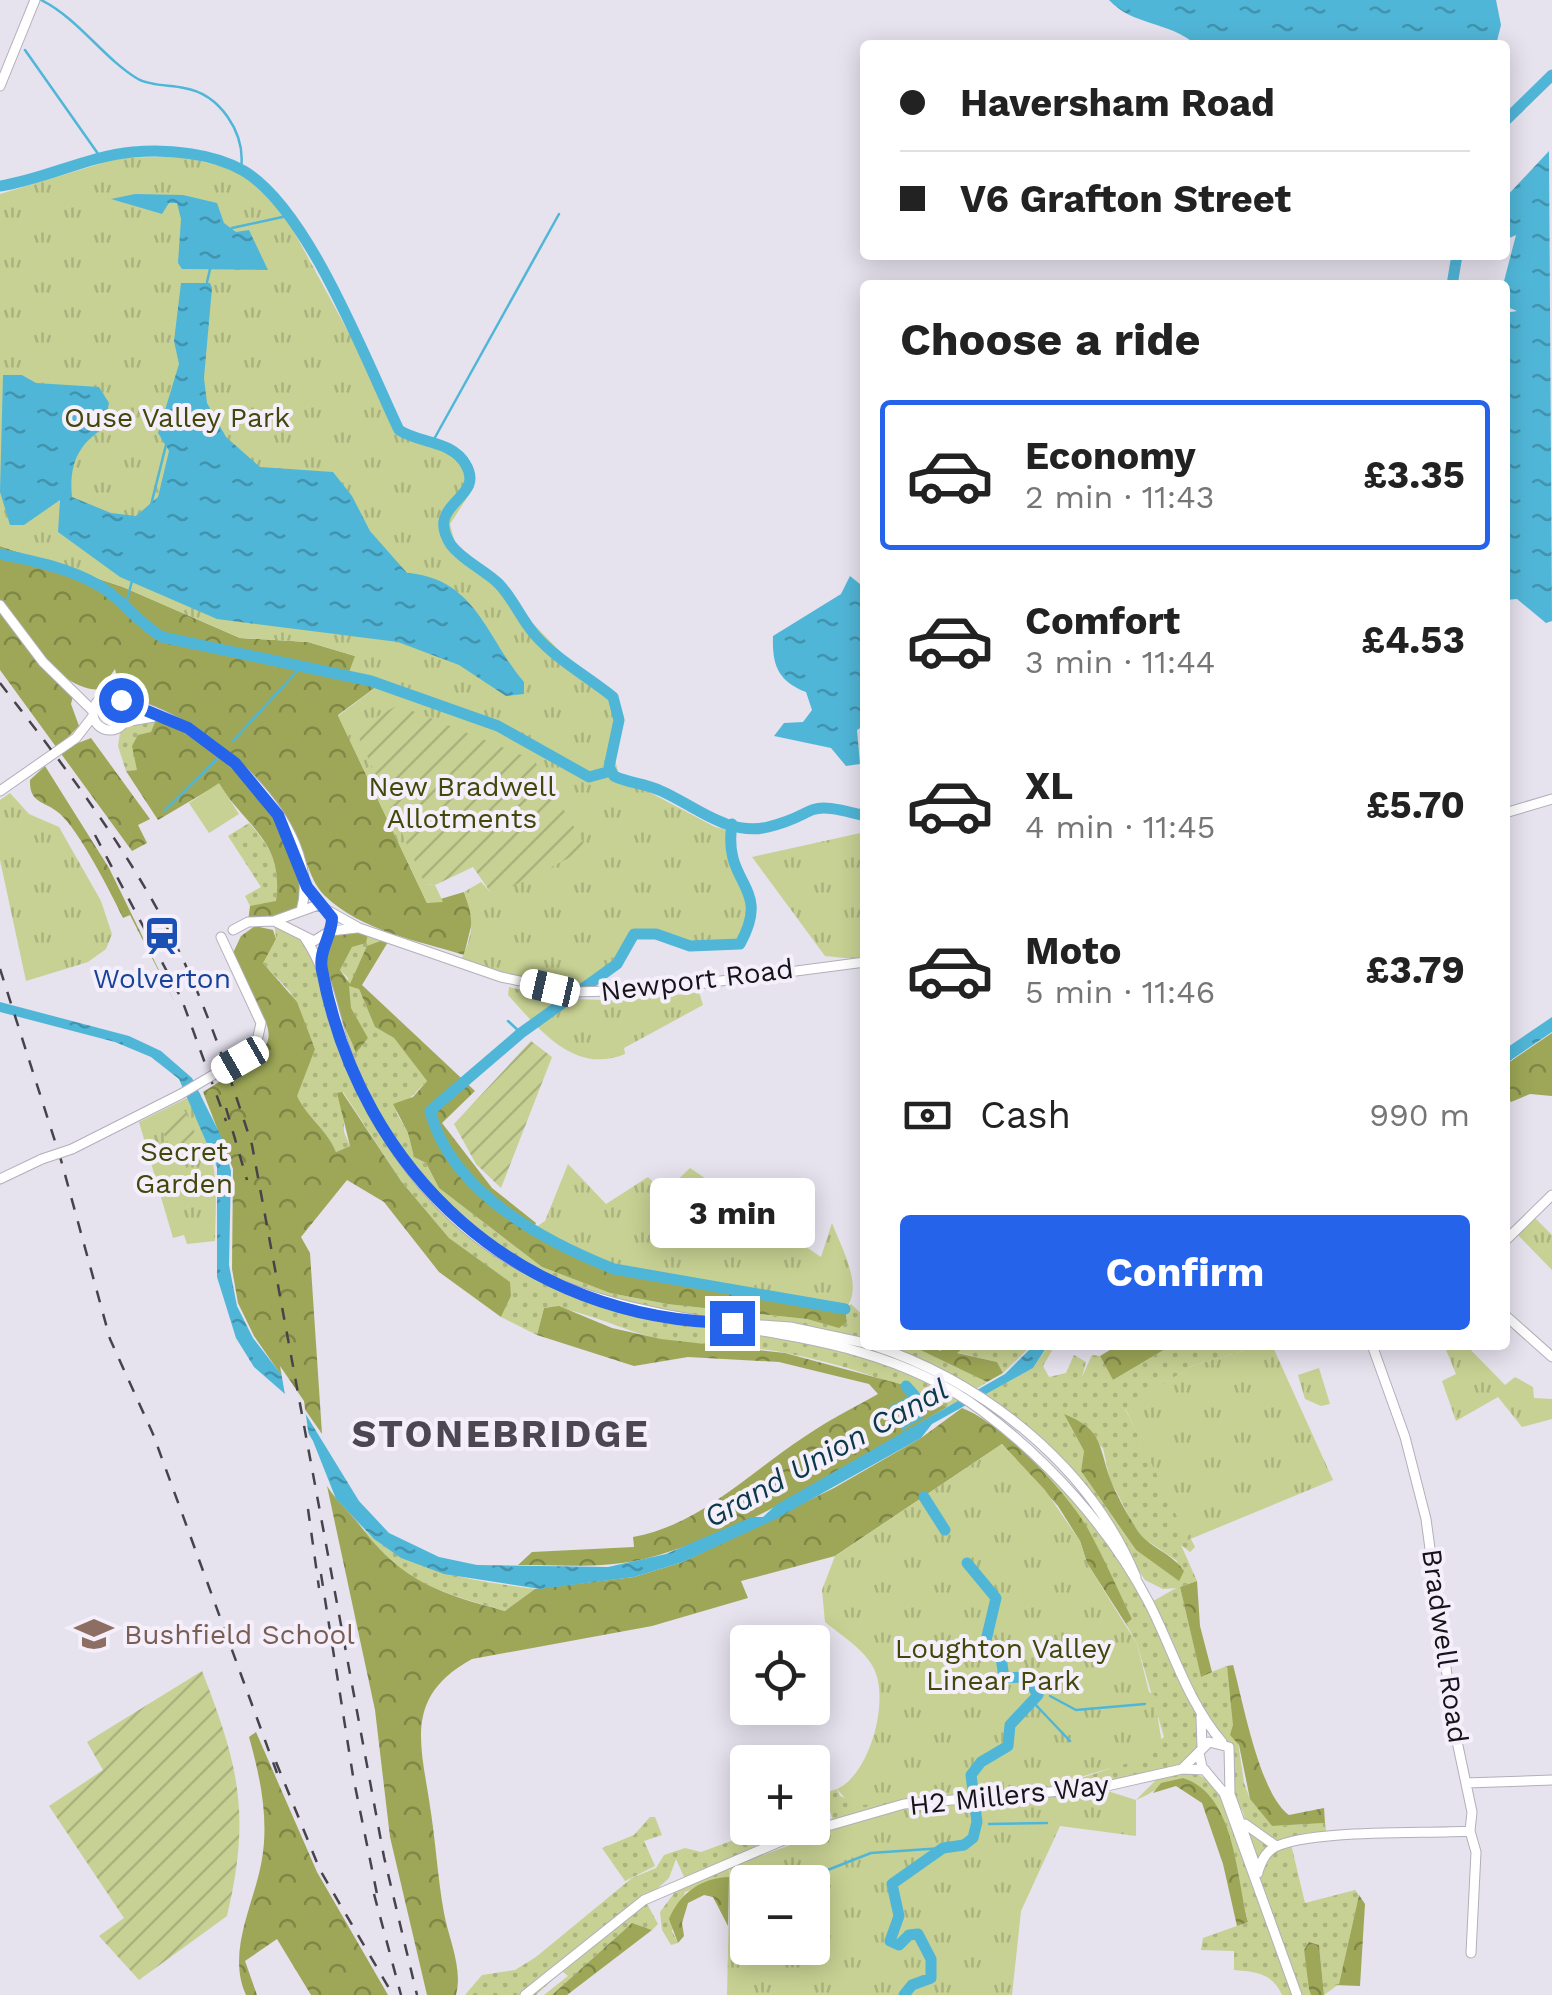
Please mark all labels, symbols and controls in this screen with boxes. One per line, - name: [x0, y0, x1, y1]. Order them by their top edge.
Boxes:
- text: Haversham Road: [960, 81, 1275, 125]
- text: V6 Grafton Street: [960, 177, 1291, 221]
- text: Choose a ride: [900, 313, 1200, 366]
- park label: Ouse Valley Park: [64, 401, 290, 434]
- icon: car: [905, 430, 995, 520]
- text: Economy: [1025, 434, 1196, 478]
- text: £3.35: [1363, 453, 1465, 497]
- text: 2 min · 11:43: [1025, 478, 1214, 516]
- icon: car: [905, 595, 995, 685]
- text: Comfort: [1025, 599, 1180, 643]
- text: £4.53: [1361, 618, 1465, 662]
- text: 3 min · 11:44: [1025, 643, 1215, 681]
- route start: [99, 678, 144, 723]
- icon: car: [905, 760, 995, 850]
- text: XL: [1025, 764, 1073, 808]
- park label: New Bradwell Allotments: [368, 770, 556, 835]
- text: £5.70: [1366, 783, 1465, 827]
- text: 4 min · 11:45: [1025, 808, 1215, 846]
- station icon: Wolverton: [141, 915, 183, 957]
- icon: car: [905, 925, 995, 1015]
- text: Moto: [1025, 929, 1121, 973]
- text: £3.79: [1366, 948, 1465, 992]
- street label: Newport Road: [599, 952, 795, 1008]
- place label: Wolverton: [93, 962, 231, 995]
- car: [517, 967, 583, 1009]
- text: 5 min · 11:46: [1025, 973, 1215, 1011]
- car: [207, 1032, 273, 1088]
- icon: cash: [900, 1088, 955, 1143]
- text: Cash: [980, 1093, 1071, 1137]
- text: 990 m: [1369, 1096, 1470, 1134]
- park label: Secret Garden: [135, 1135, 233, 1200]
- callout: 3 min: [650, 1178, 814, 1248]
- text: 3 min: [689, 1194, 776, 1232]
- button: Confirm: [900, 1215, 1470, 1330]
- route end: [710, 1301, 755, 1346]
- water label: Grand Union Canal: [698, 1371, 954, 1535]
- district label: STONEBRIDGE: [352, 1412, 650, 1456]
- street label: Bradwell Road: [1415, 1547, 1475, 1745]
- school or university icon: Bushfield School: [73, 1613, 115, 1655]
- place label: Bushfield School: [124, 1618, 355, 1651]
- map controls: [730, 1625, 830, 1965]
- button: locate: [730, 1625, 830, 1725]
- park label: Loughton Valley Linear Park: [895, 1632, 1112, 1697]
- button: +: [730, 1745, 830, 1845]
- street label: H2 Millers Way: [907, 1768, 1111, 1822]
- button: −: [730, 1865, 830, 1965]

